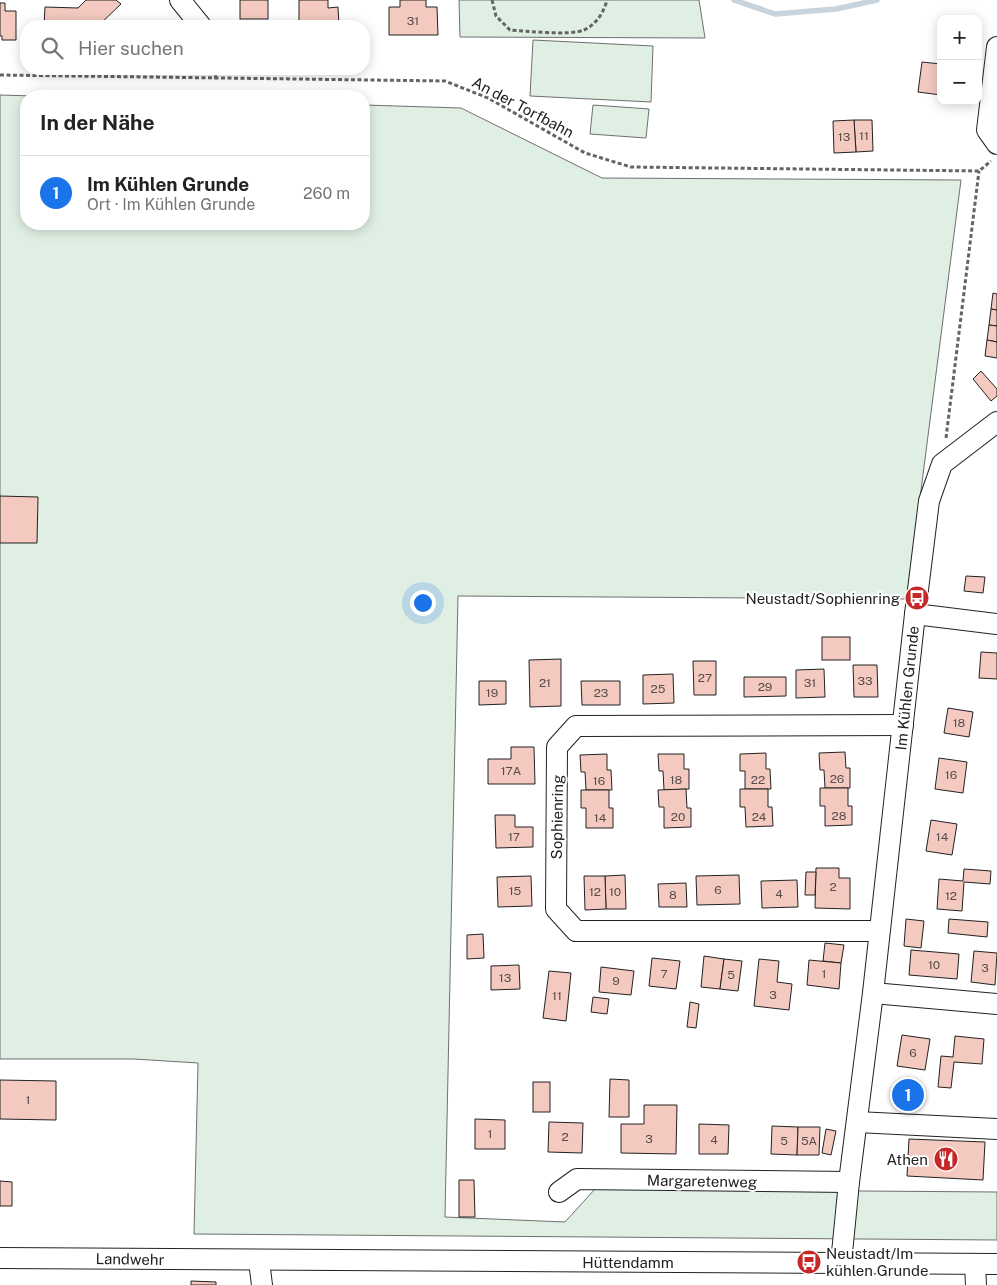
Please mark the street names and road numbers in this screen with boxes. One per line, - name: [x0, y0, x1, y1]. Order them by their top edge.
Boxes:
- street label: An der Torfbahn: [469, 73, 577, 141]
- street label: Im Kühlen Grunde: [892, 625, 922, 751]
- street label: Sophienring: [548, 775, 566, 859]
- street label: Margaretenweg: [647, 1172, 757, 1190]
- street label: Landwehr: [95, 1250, 165, 1268]
- street label: Hüttendamm: [582, 1254, 674, 1271]

